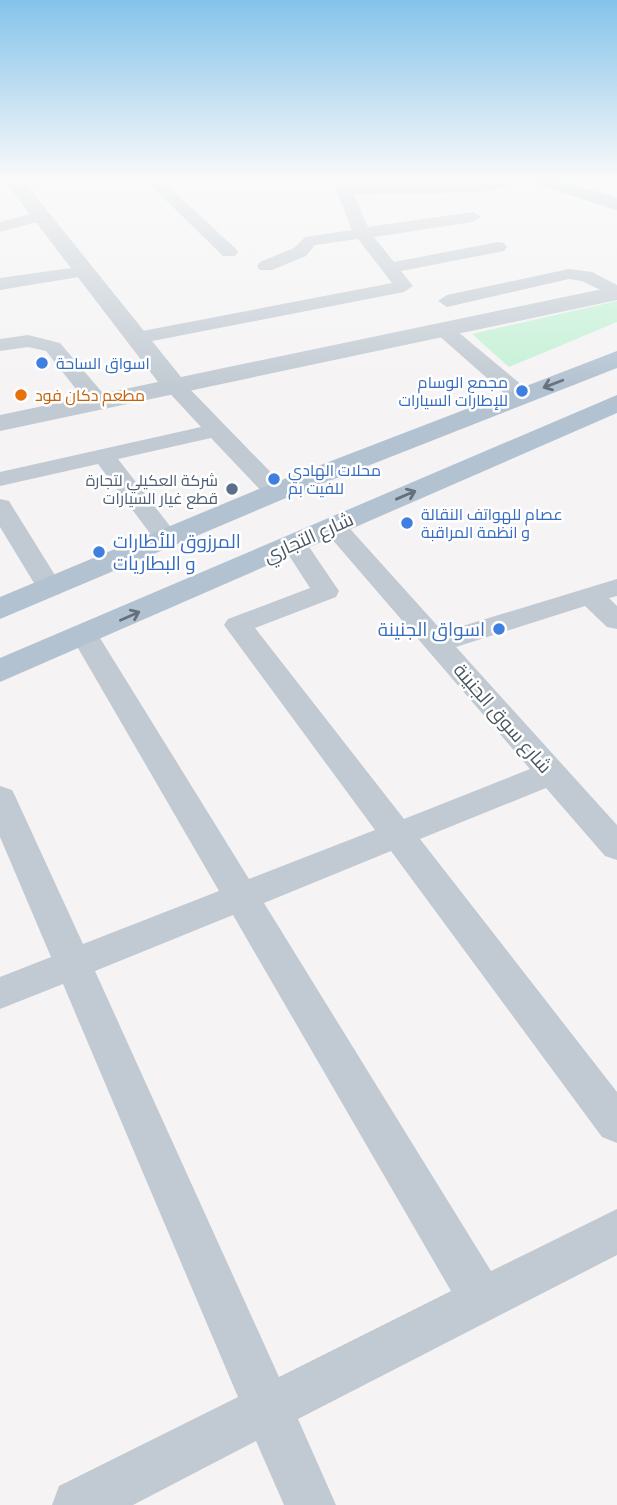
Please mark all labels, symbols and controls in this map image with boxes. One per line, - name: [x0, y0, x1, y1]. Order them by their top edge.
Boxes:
- place label: اسواق الساحة: [56, 352, 150, 374]
- marker: اسواق الساحة: [34, 355, 50, 371]
- place label: مجمع الوسام للإطارات السيارات: [398, 371, 508, 411]
- one-way arrow: [543, 378, 565, 391]
- marker: مجمع الوسام للإطارات السيارات: [514, 383, 530, 399]
- place label: مطعم دكان فود: [35, 384, 145, 407]
- marker: مطعم دكان فود: [13, 387, 29, 403]
- place label: محلات الهادي للفيت بم: [288, 459, 381, 500]
- place label: شركة العكيلي لتجارة قطع غيار السيارات: [86, 469, 218, 510]
- marker: محلات الهادي للفيت بم: [266, 471, 282, 487]
- marker: شركة العكيلي لتجارة قطع غيار السيارات: [224, 481, 240, 497]
- one-way arrow: [395, 487, 416, 500]
- place label: عصام للهواتف النقالة و انظمة المراقبة: [421, 503, 563, 543]
- street label: شارع التجاري: [259, 506, 358, 570]
- marker: عصام للهواتف النقالة و انظمة المراقبة: [399, 515, 415, 531]
- place label: المرزوق للأطارات و البطاريات: [113, 528, 241, 576]
- marker: المرزوق للأطارات و البطاريات: [91, 544, 107, 560]
- one-way arrow: [119, 609, 141, 622]
- place label: اسواق الجنينة: [378, 616, 485, 642]
- marker: اسواق الجنينة: [491, 621, 507, 637]
- street label: شارع سوق الجنينة: [447, 657, 558, 779]

